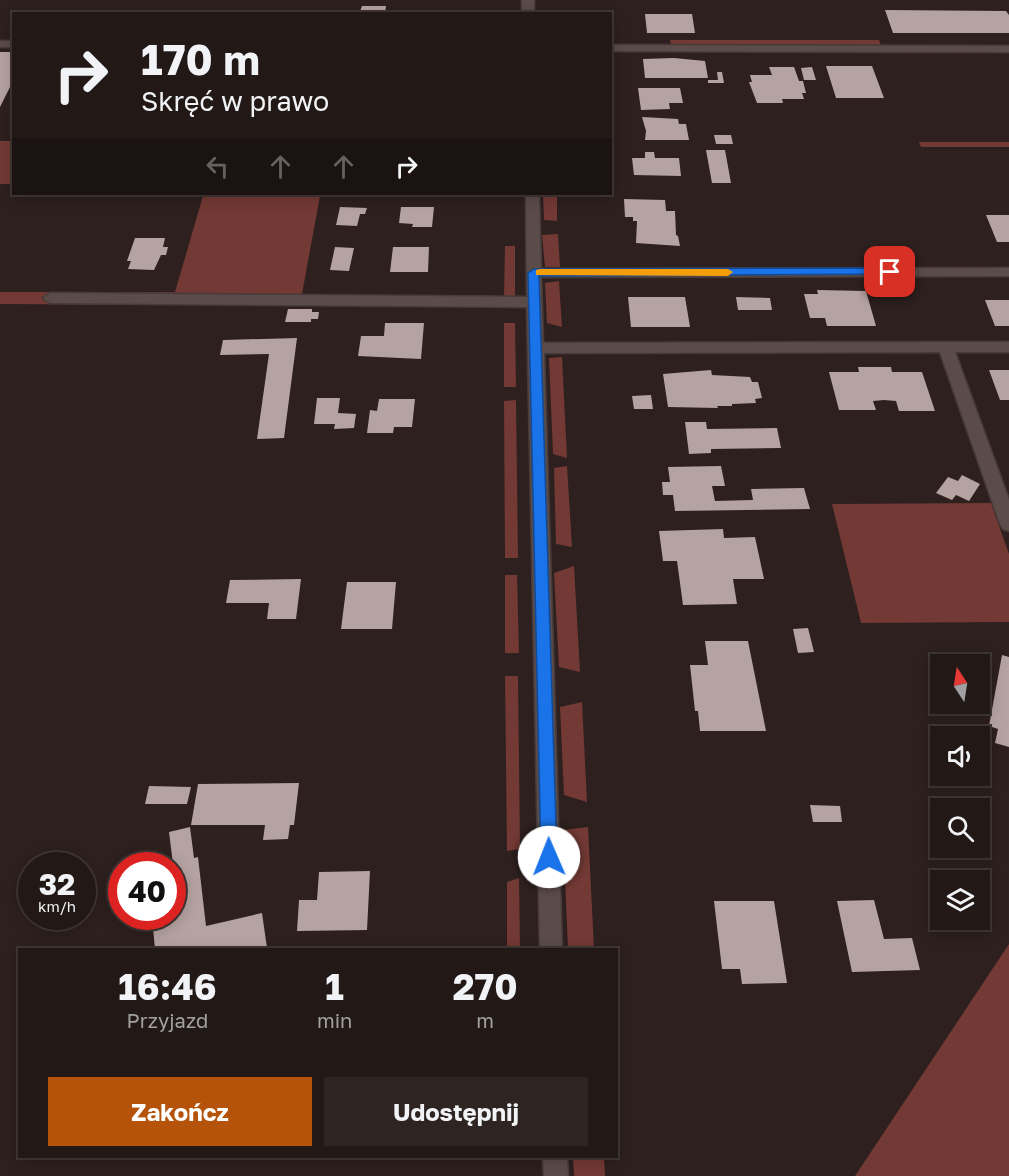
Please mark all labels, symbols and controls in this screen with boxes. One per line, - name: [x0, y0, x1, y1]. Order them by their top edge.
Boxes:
- text: 170 m: [141, 34, 260, 84]
- icon: right: [42, 36, 120, 114]
- text: Skręć w prawo: [141, 85, 329, 117]
- icon: left: [201, 150, 234, 183]
- icon: ahead: [264, 150, 297, 183]
- icon: ahead: [327, 150, 360, 183]
- icon: right: [390, 150, 423, 183]
- pin: [864, 246, 915, 297]
- icon: arrive: [873, 255, 906, 288]
- north arrow: [930, 654, 990, 714]
- map controls: [930, 654, 990, 930]
- button: sound: [930, 726, 990, 786]
- button: search: [930, 798, 990, 858]
- position arrow: [517, 825, 581, 889]
- speed limit sign: 40: [108, 852, 186, 930]
- text: 32: [39, 866, 75, 902]
- button: layers: [930, 870, 990, 930]
- text: km/h: [38, 897, 76, 915]
- text: 16:46: [118, 965, 217, 1008]
- text: 1: [325, 965, 344, 1008]
- text: 270: [453, 965, 518, 1008]
- text: Przyjazd: [127, 1008, 208, 1032]
- text: min: [317, 1008, 352, 1032]
- text: m: [476, 1008, 494, 1032]
- button: Zakończ: [48, 1077, 312, 1146]
- button: Udostępnij: [324, 1077, 588, 1146]

